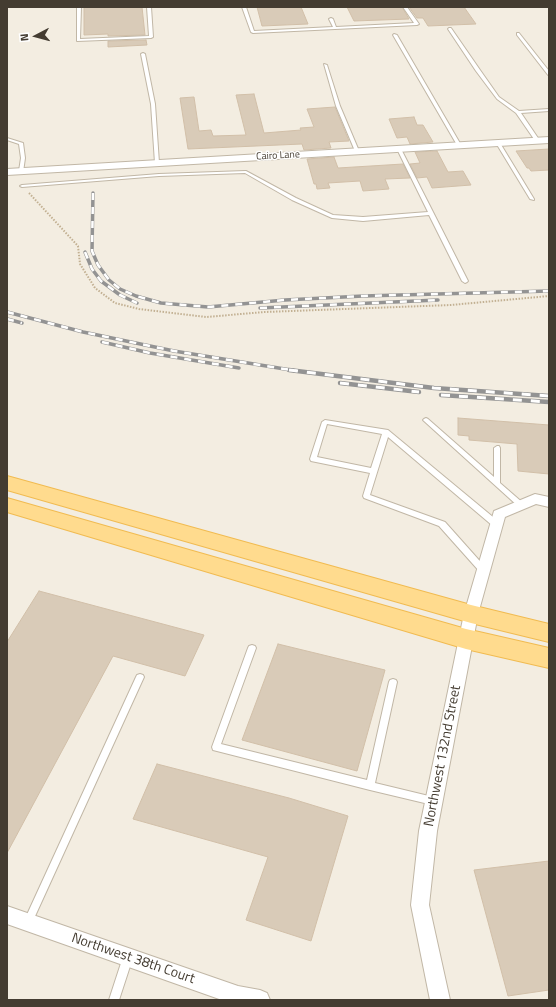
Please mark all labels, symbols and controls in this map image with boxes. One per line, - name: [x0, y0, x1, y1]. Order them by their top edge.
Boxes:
- north arrow: [16, 16, 56, 56]
- text: N: [16, 33, 32, 42]
- street label: Cairo Lane: [256, 149, 300, 163]
- street label: Northwest 132nd Street: [421, 684, 465, 828]
- street label: Northwest 38th Court: [69, 930, 197, 988]

